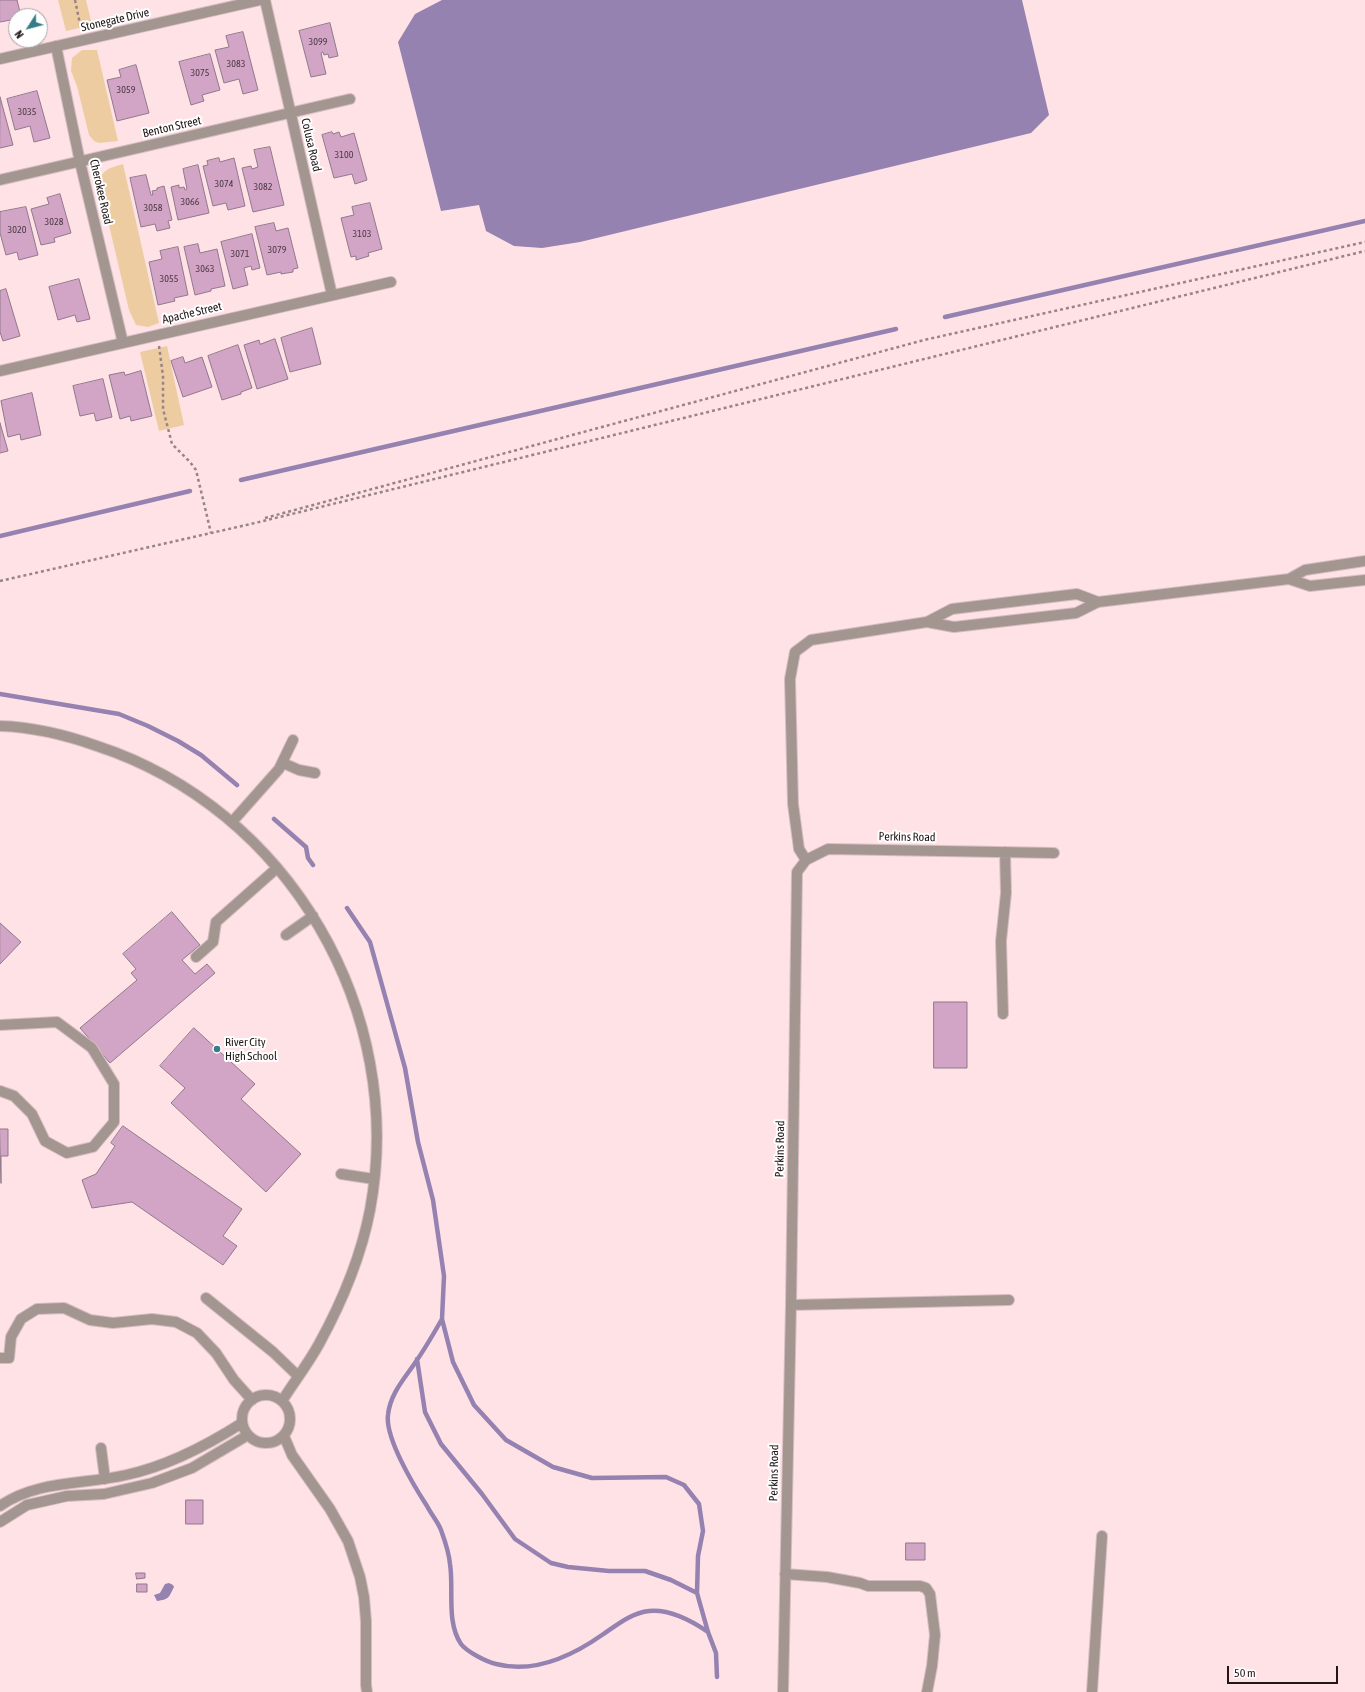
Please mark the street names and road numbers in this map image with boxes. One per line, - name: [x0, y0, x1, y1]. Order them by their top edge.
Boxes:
- street label: Stonegate Drive: [80, 5, 150, 35]
- street label: Benton Street: [141, 113, 203, 141]
- street label: Colusa Road: [298, 117, 324, 173]
- street label: Cherokee Road: [87, 158, 115, 226]
- street label: Apache Street: [161, 299, 223, 327]
- street label: Perkins Road: [878, 829, 936, 845]
- street label: Perkins Road: [772, 1120, 788, 1178]
- street label: Perkins Road: [766, 1444, 782, 1502]

